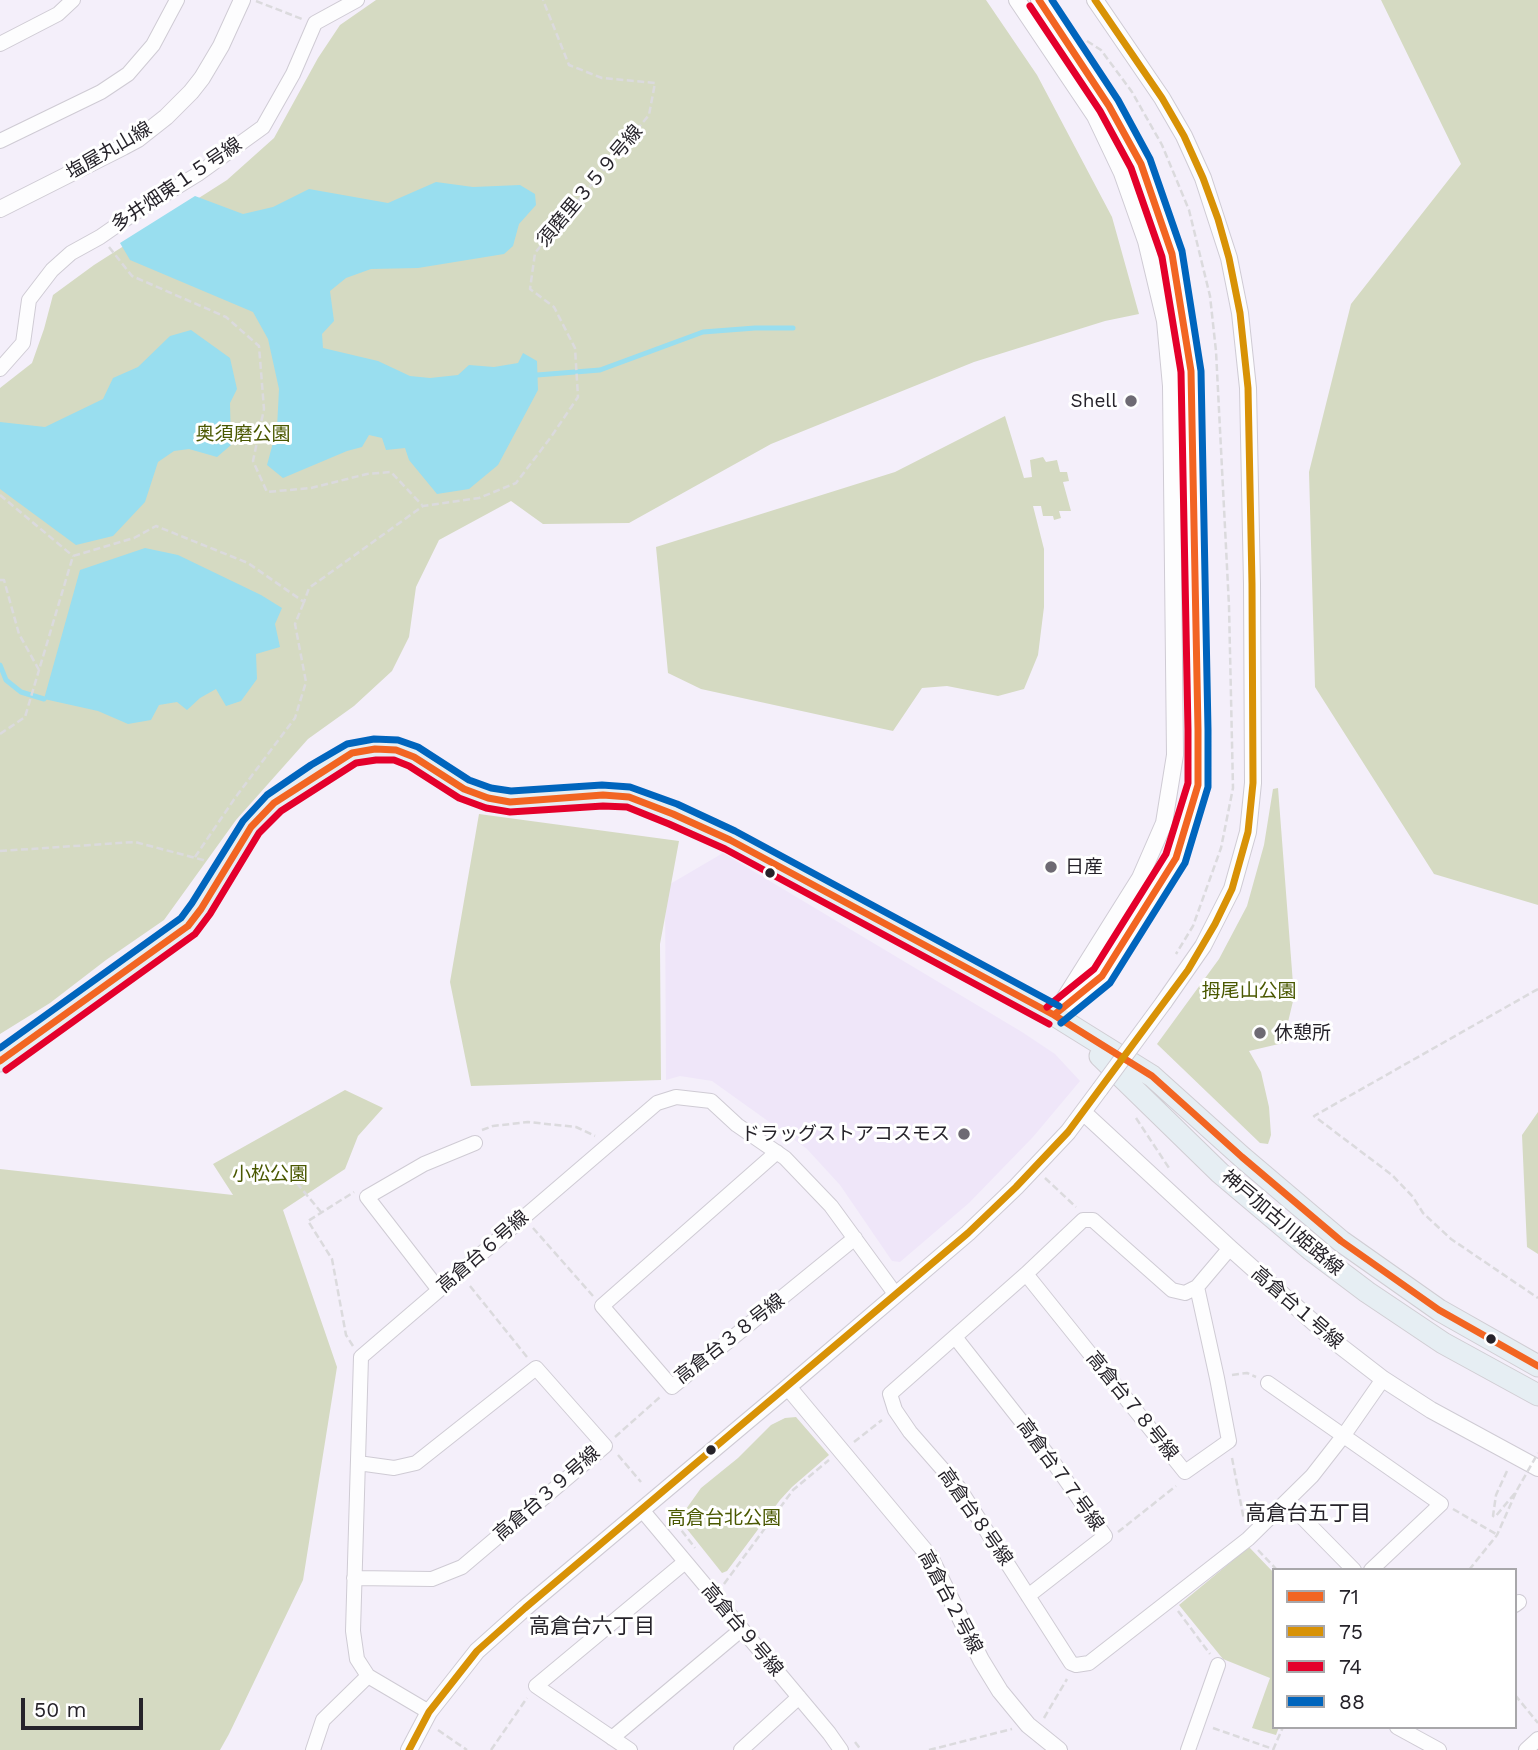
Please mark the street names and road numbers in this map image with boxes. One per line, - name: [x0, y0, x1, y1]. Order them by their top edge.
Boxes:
- street label: 塩屋丸山線: [62, 117, 156, 185]
- street label: 須磨里３５９号線: [532, 120, 648, 252]
- street label: 多井畑東１５号線: [108, 133, 246, 237]
- street label: 神戸加古川姫路線: [1216, 1165, 1348, 1281]
- street label: 高倉台６号線: [433, 1206, 533, 1298]
- street label: 高倉台１号線: [1247, 1262, 1347, 1354]
- street label: 高倉台３８号線: [671, 1289, 789, 1389]
- street label: 高倉台７８号線: [1081, 1347, 1183, 1465]
- street label: 高倉台７７号線: [1012, 1414, 1108, 1536]
- street label: 高倉台３９号線: [489, 1442, 605, 1546]
- street label: 高倉台８号線: [933, 1464, 1017, 1570]
- street label: 高倉台２号線: [913, 1546, 987, 1658]
- street label: 高倉台９号線: [697, 1579, 787, 1681]

